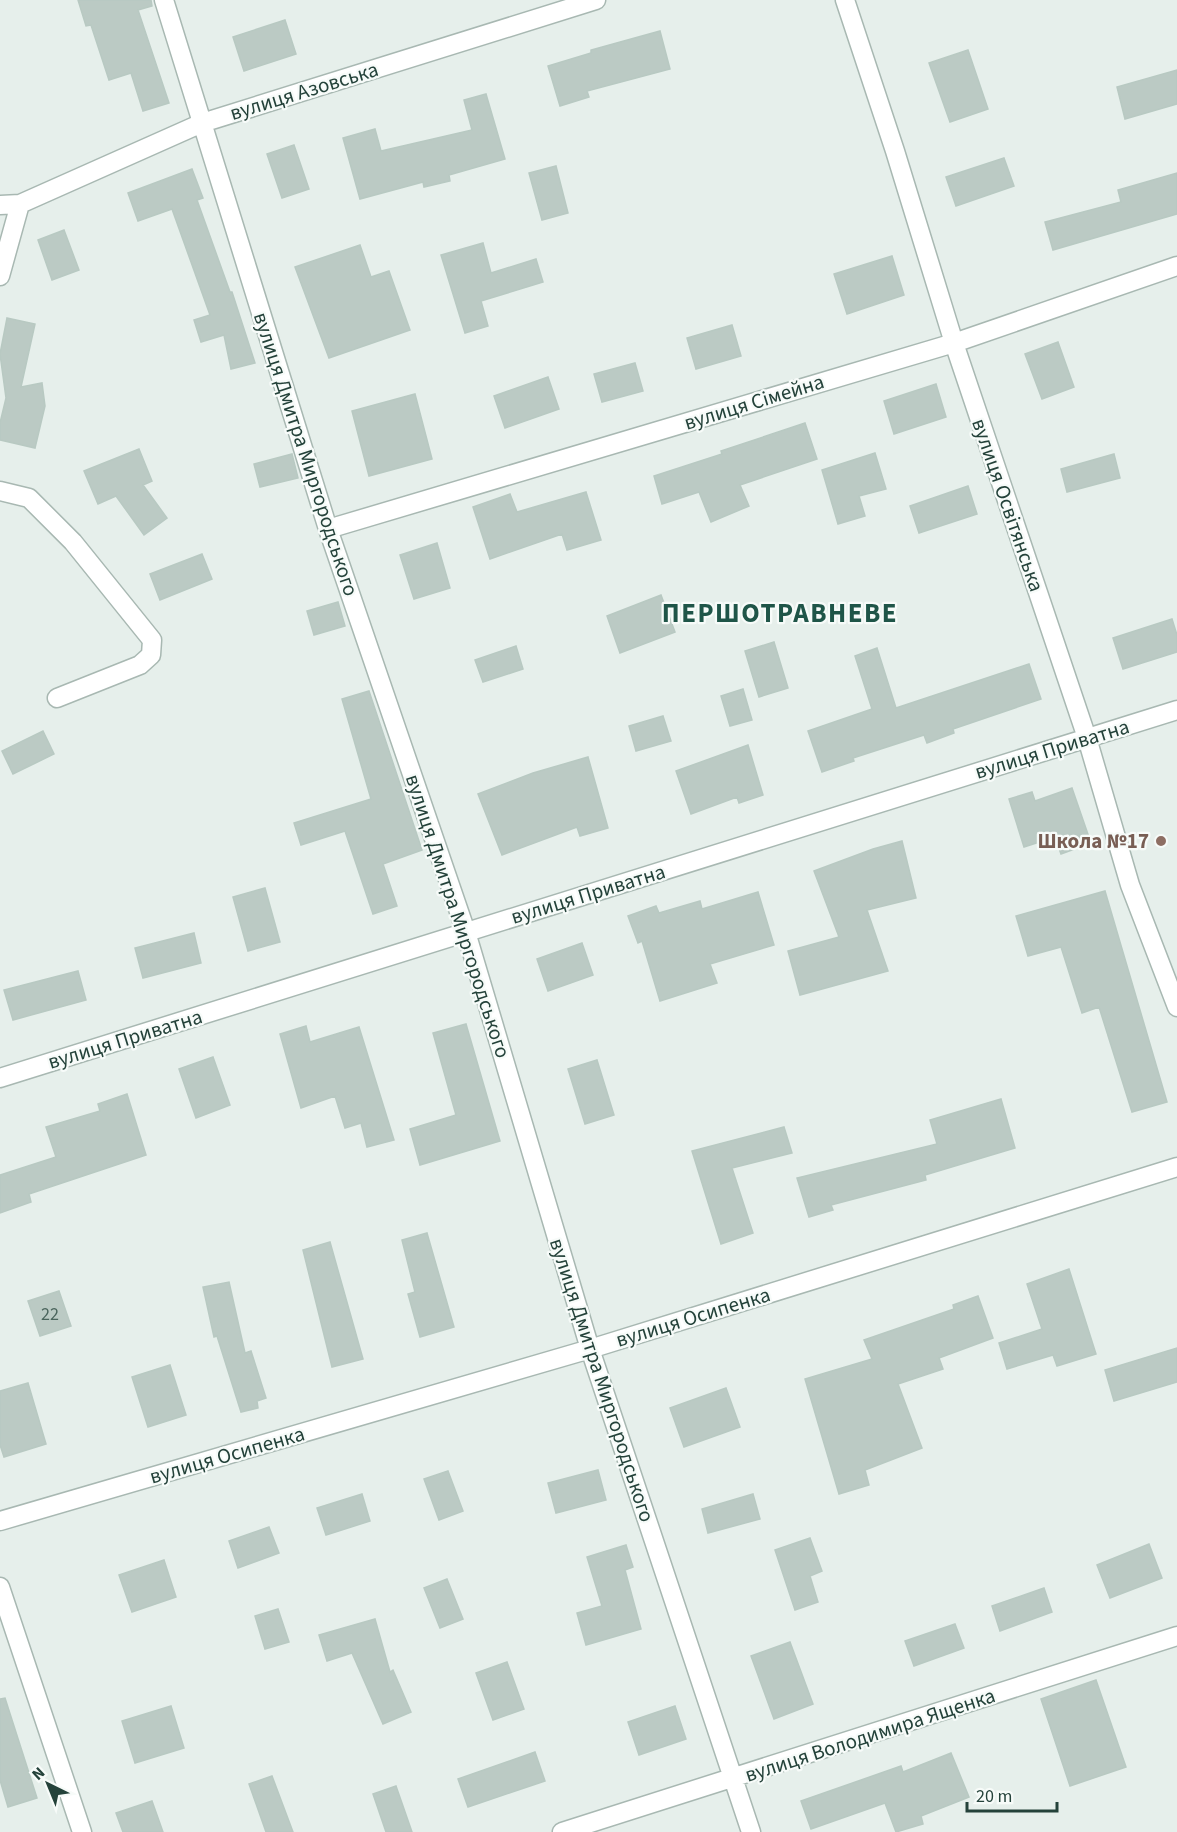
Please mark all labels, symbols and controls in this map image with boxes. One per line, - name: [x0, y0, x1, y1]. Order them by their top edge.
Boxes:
- street label: вулиця Азовська: [226, 54, 382, 128]
- street label: вулиця Дмитра Миргородського: [246, 308, 366, 600]
- street label: вулиця Сімейна: [680, 366, 828, 438]
- street label: вулиця Освітянська: [964, 414, 1052, 596]
- district label: ПЕРШОТРАВНЕВЕ: [662, 594, 898, 633]
- street label: вулиця Приватна: [971, 711, 1133, 787]
- street label: вулиця Дмитра Миргородського: [398, 770, 518, 1062]
- place label: Школа №17: [1037, 826, 1149, 856]
- marker: Школа №17: [1154, 834, 1168, 848]
- street label: вулиця Приватна: [507, 856, 669, 932]
- street label: вулиця Приватна: [44, 1001, 206, 1077]
- street label: вулиця Дмитра Миргородського: [542, 1234, 662, 1526]
- street label: вулиця Осипенка: [612, 1279, 774, 1355]
- house number: 22: [41, 1302, 59, 1327]
- street label: вулиця Осипенка: [146, 1419, 308, 1491]
- street label: вулиця Володимира Ященка: [741, 1680, 999, 1790]
- north arrow: [18, 1754, 78, 1814]
- text: N: [27, 1762, 50, 1785]
- scale bar: [967, 1775, 1057, 1813]
- text: 20 m: [976, 1784, 1012, 1809]

